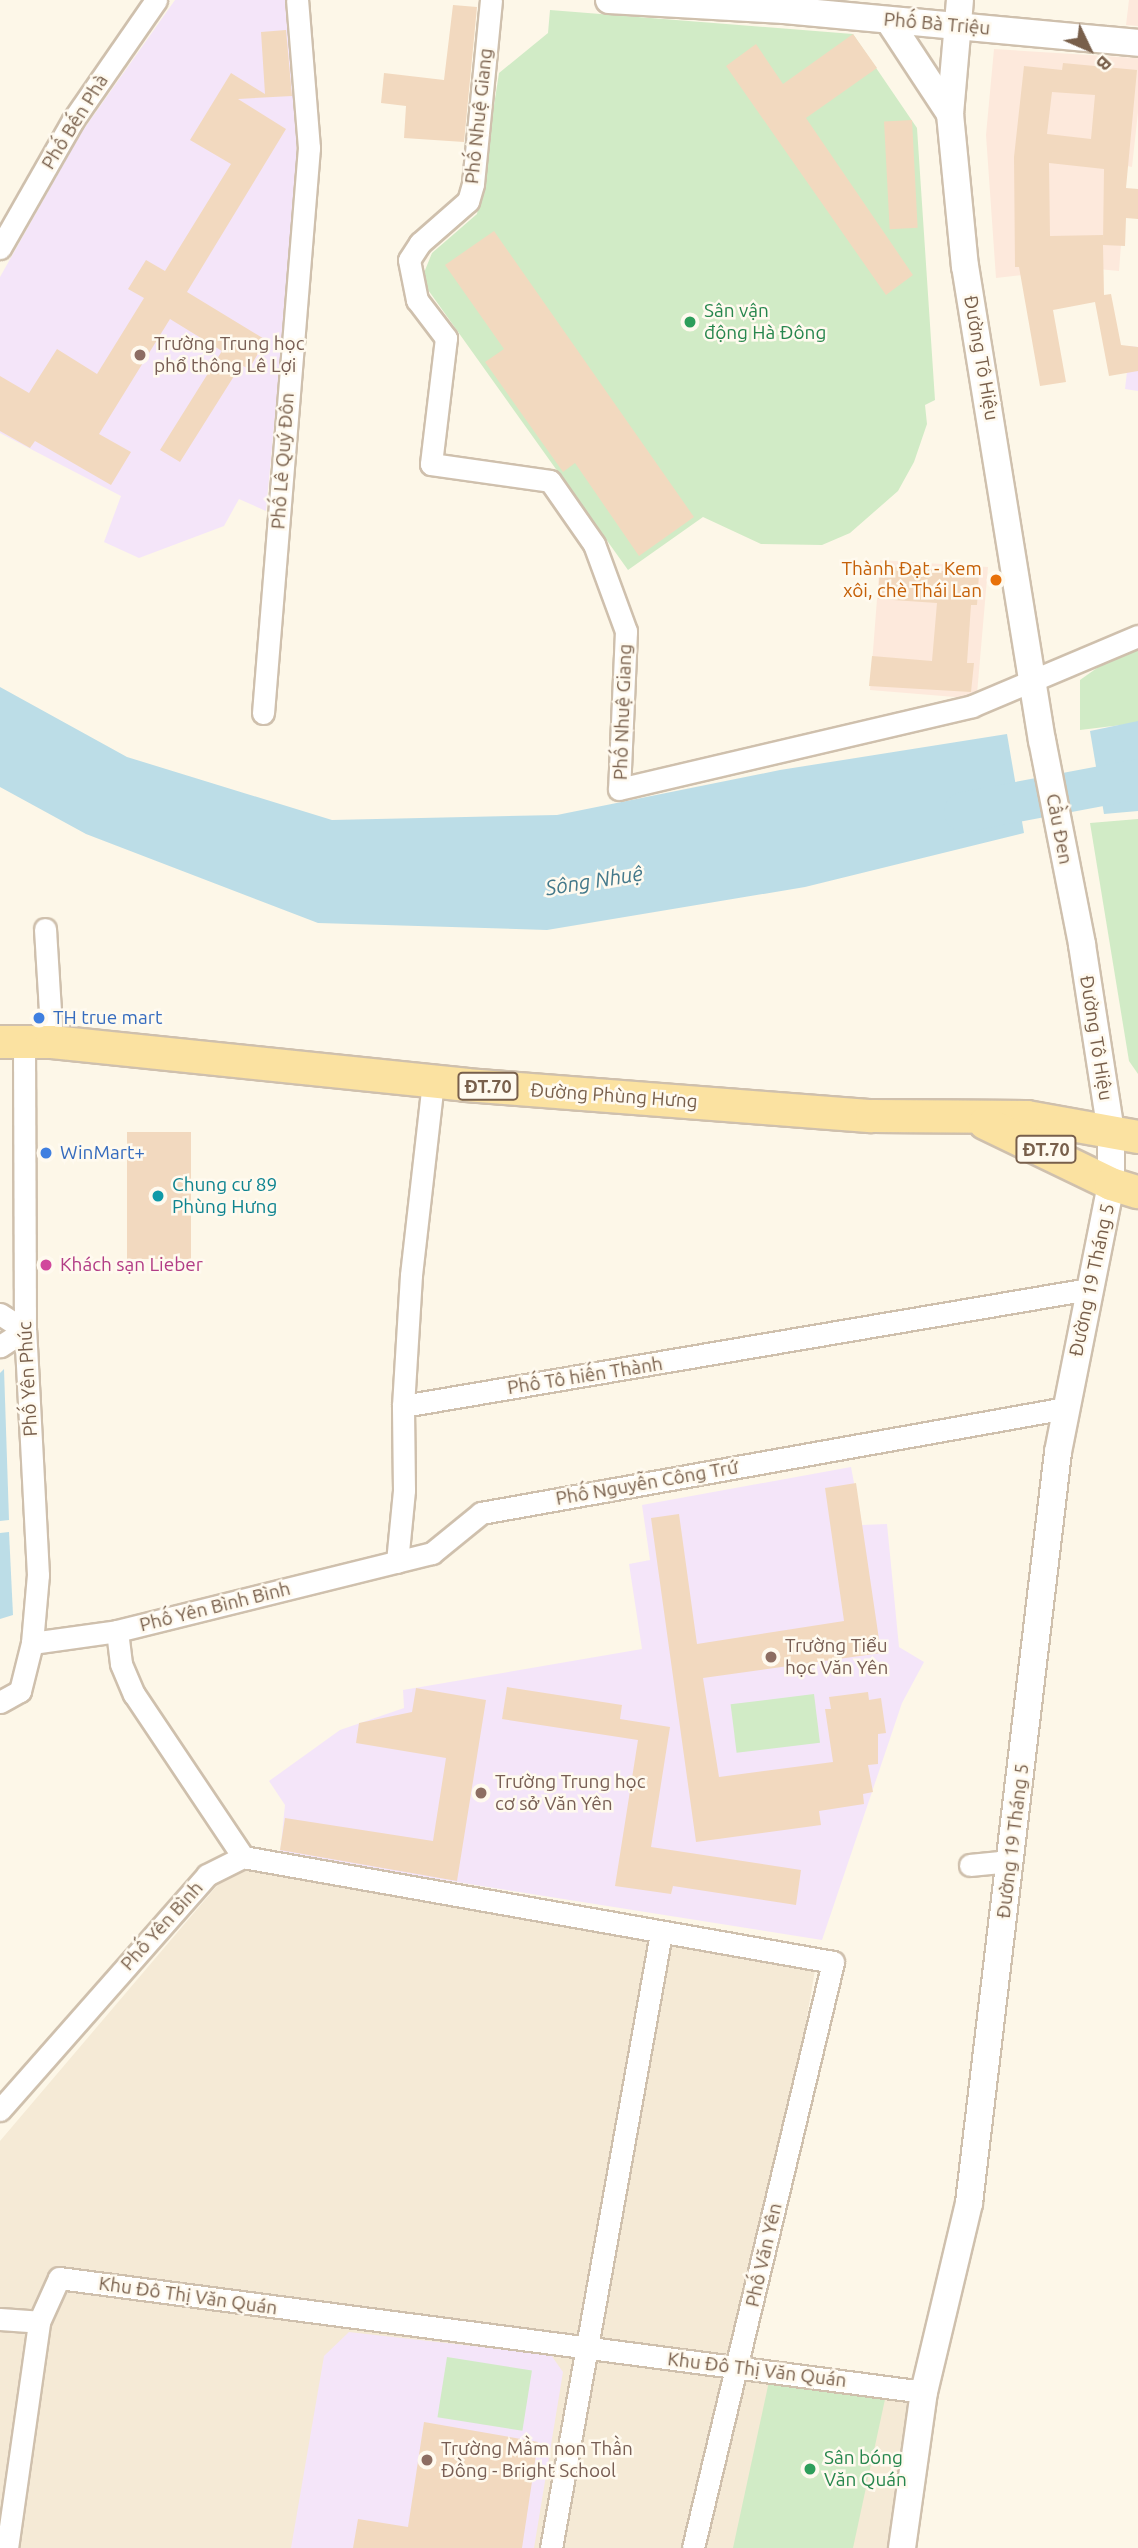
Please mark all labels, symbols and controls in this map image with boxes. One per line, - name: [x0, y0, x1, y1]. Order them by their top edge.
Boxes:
- street label: Phố Bà Triệu: [883, 8, 991, 40]
- north arrow: [1054, 14, 1124, 84]
- street label: Phố Nhuệ Giang: [461, 47, 497, 185]
- text: B: [1092, 51, 1116, 76]
- street label: Phố Bến Phà: [37, 70, 113, 174]
- street label: Đường Tô Hiệu: [959, 294, 1003, 422]
- place label: Sân vận động Hà Đông: [704, 300, 826, 344]
- marker: Sân vận động Hà Đông: [682, 314, 698, 330]
- place label: Trường Trung học phổ thông Lê Lợi: [154, 333, 305, 377]
- marker: Trường Trung học phổ thông Lê Lợi: [132, 347, 148, 363]
- street label: Phố Lê Quý Đôn: [267, 392, 299, 530]
- place label: Thành Đạt - Kem xôi, chè Thái Lan: [841, 558, 982, 602]
- marker: Thành Đạt - Kem xôi, chè Thái Lan: [988, 572, 1004, 588]
- street label: Phố Nhuệ Giang: [609, 643, 637, 781]
- street label: Cầu Đen: [1041, 792, 1077, 866]
- water label: Sông Nhuệ: [544, 860, 644, 900]
- street label: Đường Tô Hiệu: [1075, 974, 1117, 1102]
- place label: TH true mart: [53, 1007, 162, 1029]
- marker: TH true mart: [31, 1010, 47, 1026]
- road number: ĐT.70: [456, 1072, 520, 1100]
- street label: Đường Phùng Hưng: [530, 1079, 698, 1113]
- road number: ĐT.70: [1014, 1134, 1078, 1164]
- place label: WinMart+: [60, 1142, 145, 1164]
- marker: WinMart+: [38, 1145, 54, 1161]
- place label: Chung cư 89 Phùng Hưng: [172, 1174, 277, 1218]
- marker: Chung cư 89 Phùng Hưng: [150, 1188, 166, 1204]
- street label: Đường 19 Tháng 5: [1065, 1201, 1119, 1359]
- place label: Khách sạn Lieber: [60, 1254, 203, 1276]
- marker: Khách sạn Lieber: [38, 1257, 54, 1273]
- street label: Phố Yên Phúc: [14, 1321, 42, 1437]
- street label: Phố Tô hiến Thành: [506, 1352, 664, 1400]
- street label: Phố Nguyễn Công Trứ: [554, 1456, 740, 1510]
- street label: Phố Yên Bình Bình: [137, 1577, 293, 1637]
- place label: Trường Tiểu học Văn Yên: [785, 1635, 888, 1679]
- marker: Trường Tiểu học Văn Yên: [763, 1649, 779, 1665]
- street label: Đường 19 Tháng 5: [992, 1762, 1034, 1920]
- place label: Trường Trung học cơ sở Văn Yên: [495, 1771, 646, 1815]
- marker: Trường Trung học cơ sở Văn Yên: [473, 1785, 489, 1801]
- street label: Phố Yên Bình: [116, 1877, 208, 1975]
- street label: Phố Văn Yên: [741, 2201, 787, 2309]
- street label: Khu Đô Thị Văn Quán: [97, 2272, 279, 2320]
- street label: Khu Đô Thị Văn Quán: [666, 2348, 848, 2392]
- place label: Trường Mầm non Thần Đồng - Bright School: [441, 2438, 633, 2482]
- place label: Sân bóng Văn Quán: [824, 2447, 907, 2491]
- marker: Trường Mầm non Thần Đồng - Bright School: [419, 2452, 435, 2468]
- marker: Sân bóng Văn Quán: [802, 2461, 818, 2477]

